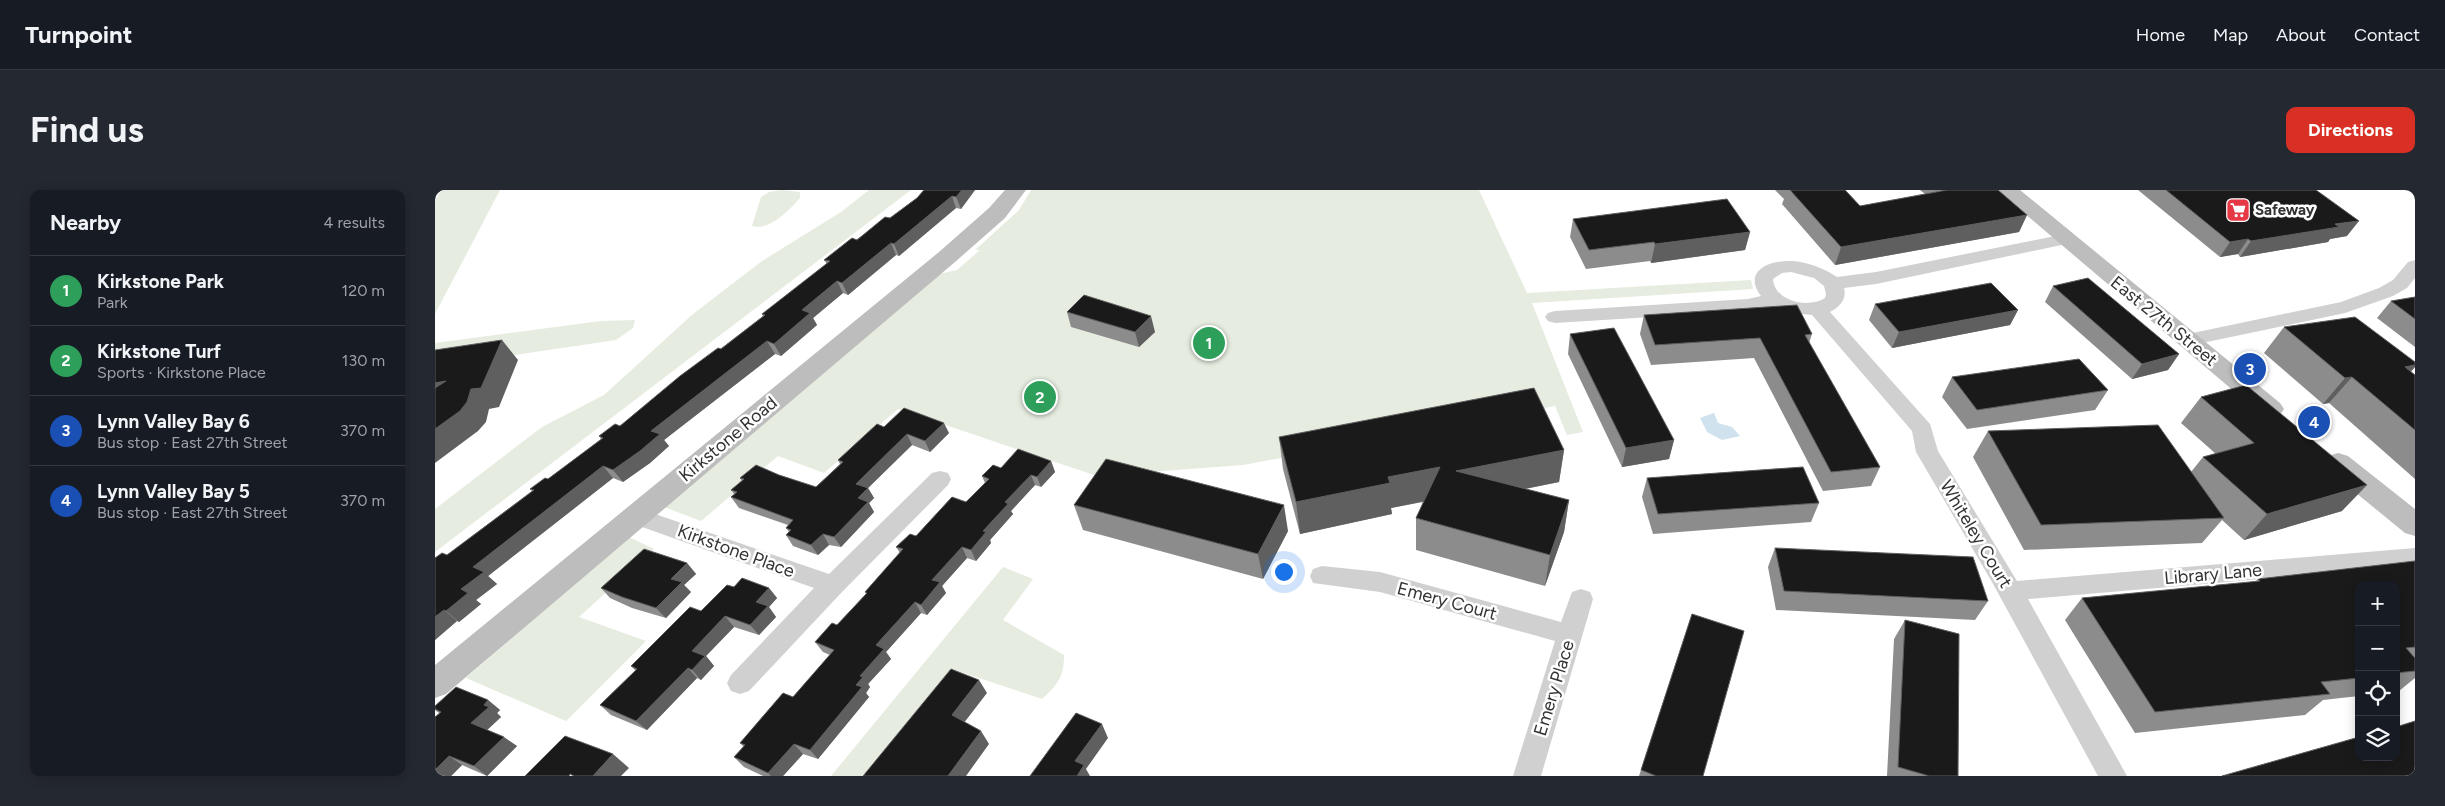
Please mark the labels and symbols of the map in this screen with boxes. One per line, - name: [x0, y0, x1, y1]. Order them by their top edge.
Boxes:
- supermarket icon: Safeway: [2225, 197, 2251, 223]
- place label: Safeway: [2255, 201, 2315, 219]
- street label: East 27th Street: [2106, 271, 2222, 371]
- pin: 1: [1193, 324, 1225, 362]
- pin: 3: [2234, 350, 2266, 388]
- pin: 2: [1024, 378, 1056, 416]
- street label: Kirkstone Road: [674, 392, 782, 486]
- pin: 4: [2298, 403, 2330, 441]
- street label: Whiteley Court: [1935, 476, 2017, 592]
- street label: Kirkstone Place: [674, 520, 798, 582]
- your location: [1271, 559, 1297, 585]
- street label: Library Lane: [2163, 559, 2263, 589]
- street label: Emery Court: [1395, 577, 1499, 625]
- street label: Emery Place: [1529, 637, 1579, 739]

